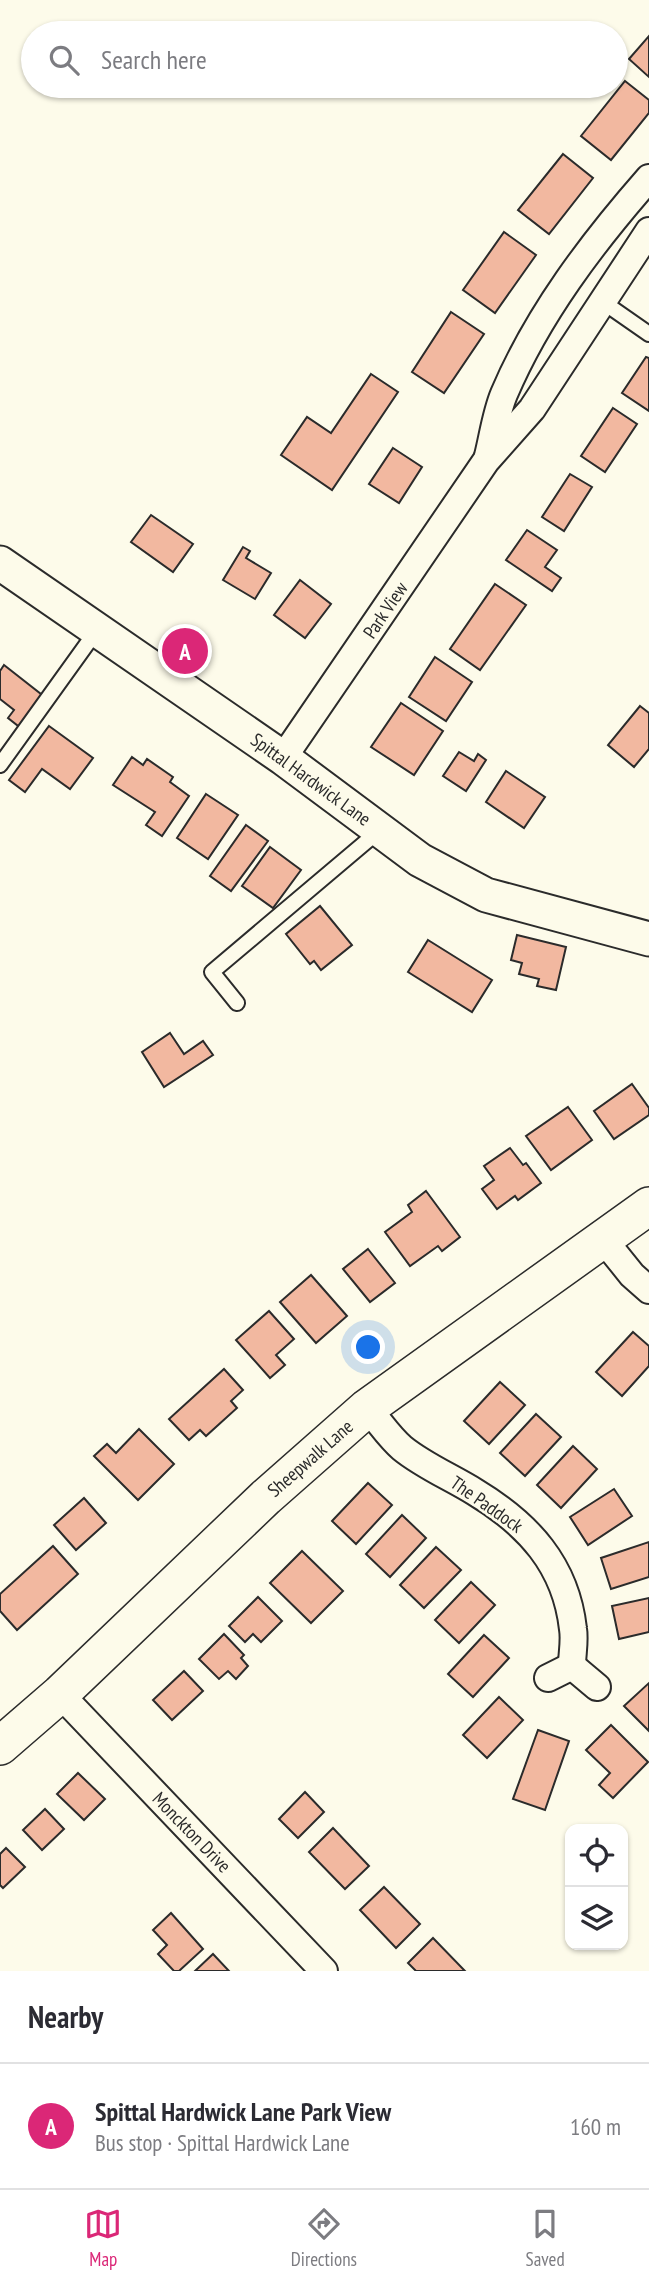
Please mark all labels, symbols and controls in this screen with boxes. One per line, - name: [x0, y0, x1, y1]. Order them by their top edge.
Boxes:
- search box: [21, 21, 628, 98]
- icon: search: [45, 41, 83, 79]
- text: Search here: [101, 43, 207, 76]
- street label: Park View: [357, 576, 413, 643]
- pin: A: [162, 625, 208, 677]
- street label: Spittal Hardwick Lane: [246, 727, 376, 831]
- your location: [351, 1330, 385, 1364]
- street label: Sheepwalk Lane: [262, 1414, 358, 1502]
- street label: The Paddock: [446, 1470, 528, 1538]
- street label: Monckton Drive: [148, 1787, 236, 1877]
- map controls: [565, 1824, 628, 1950]
- button: locate: [565, 1824, 628, 1887]
- button: layers: [565, 1887, 628, 1950]
- text: Nearby: [28, 1997, 103, 2036]
- text: Spittal Hardwick Lane Park View: [95, 2095, 391, 2128]
- text: A: [45, 2112, 57, 2141]
- text: 160 m: [570, 2112, 621, 2141]
- text: Bus stop · Spittal Hardwick Lane: [95, 2128, 350, 2157]
- tab: Map: [84, 2205, 122, 2271]
- tab: Directions: [291, 2205, 357, 2271]
- tab: Saved: [526, 2205, 565, 2271]

